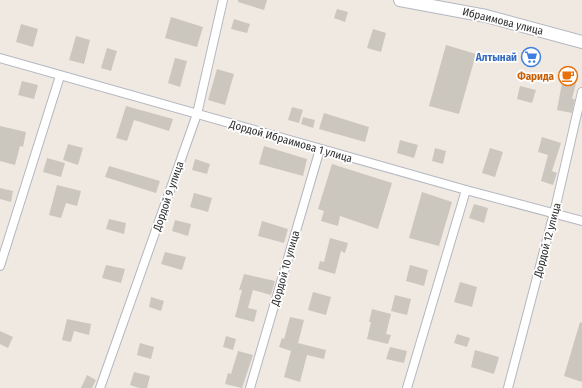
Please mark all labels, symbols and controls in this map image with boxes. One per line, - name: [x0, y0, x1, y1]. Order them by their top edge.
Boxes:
- street label: Ибраимова улица: [461, 5, 545, 38]
- supermarket icon: Алтынай: [520, 46, 542, 68]
- place label: Алтынай: [475, 51, 517, 64]
- cafe icon: Фарида: [557, 65, 579, 87]
- place label: Фарида: [517, 70, 555, 83]
- street label: Дордой Ибраимова 1 улица: [227, 117, 354, 165]
- street label: Дордой 9 улица: [150, 160, 186, 234]
- street label: Дордой 12 улица: [531, 201, 564, 280]
- street label: Дордой 10 улица: [268, 229, 302, 308]

